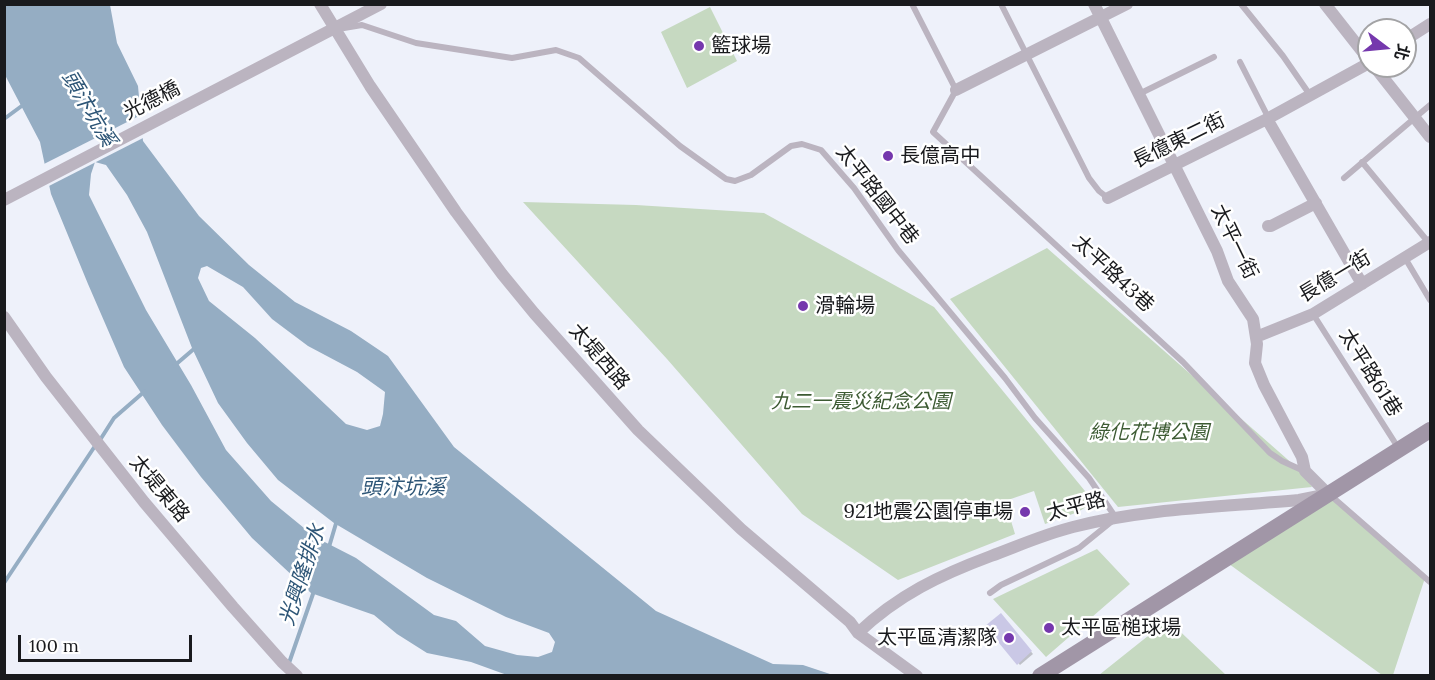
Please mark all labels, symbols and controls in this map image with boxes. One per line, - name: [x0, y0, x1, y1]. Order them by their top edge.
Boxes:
- north arrow: [1357, 18, 1417, 78]
- place label: 籃球場: [711, 34, 771, 58]
- marker: 籃球場: [692, 39, 706, 53]
- text: 北: [1391, 42, 1414, 63]
- water label: 頭汴坑溪: [56, 67, 120, 151]
- street label: 光德橋: [120, 77, 184, 125]
- street label: 長億東二街: [1129, 108, 1229, 174]
- street label: 太平路國中巷: [831, 140, 923, 250]
- place label: 長億高中: [900, 144, 980, 168]
- marker: 長億高中: [881, 149, 895, 163]
- street label: 太平一街: [1206, 201, 1262, 283]
- street label: 太平路43巷: [1068, 230, 1158, 318]
- street label: 長億一街: [1295, 246, 1375, 308]
- place label: 滑輪場: [815, 294, 875, 318]
- marker: 滑輪場: [796, 299, 810, 313]
- street label: 太堤西路: [564, 319, 634, 395]
- street label: 太平路61巷: [1334, 325, 1406, 421]
- park label: 九二一震災紀念公園: [771, 390, 951, 414]
- park label: 綠化花博公園: [1089, 421, 1209, 445]
- street label: 太堤東路: [124, 451, 194, 527]
- water label: 頭汴坑溪: [361, 475, 445, 501]
- street label: 太平路: [1044, 488, 1108, 526]
- place label: 921地震公園停車場: [843, 500, 1013, 524]
- marker: 921地震公園停車場: [1018, 505, 1032, 519]
- water label: 光興隆排水: [275, 521, 331, 629]
- place label: 太平區槌球場: [1061, 616, 1181, 640]
- marker: 太平區槌球場: [1042, 621, 1056, 635]
- scale bar: [21, 623, 195, 661]
- place label: 太平區清潔隊: [877, 626, 997, 650]
- marker: 太平區清潔隊: [1002, 631, 1016, 645]
- text: 100 m: [29, 634, 79, 657]

